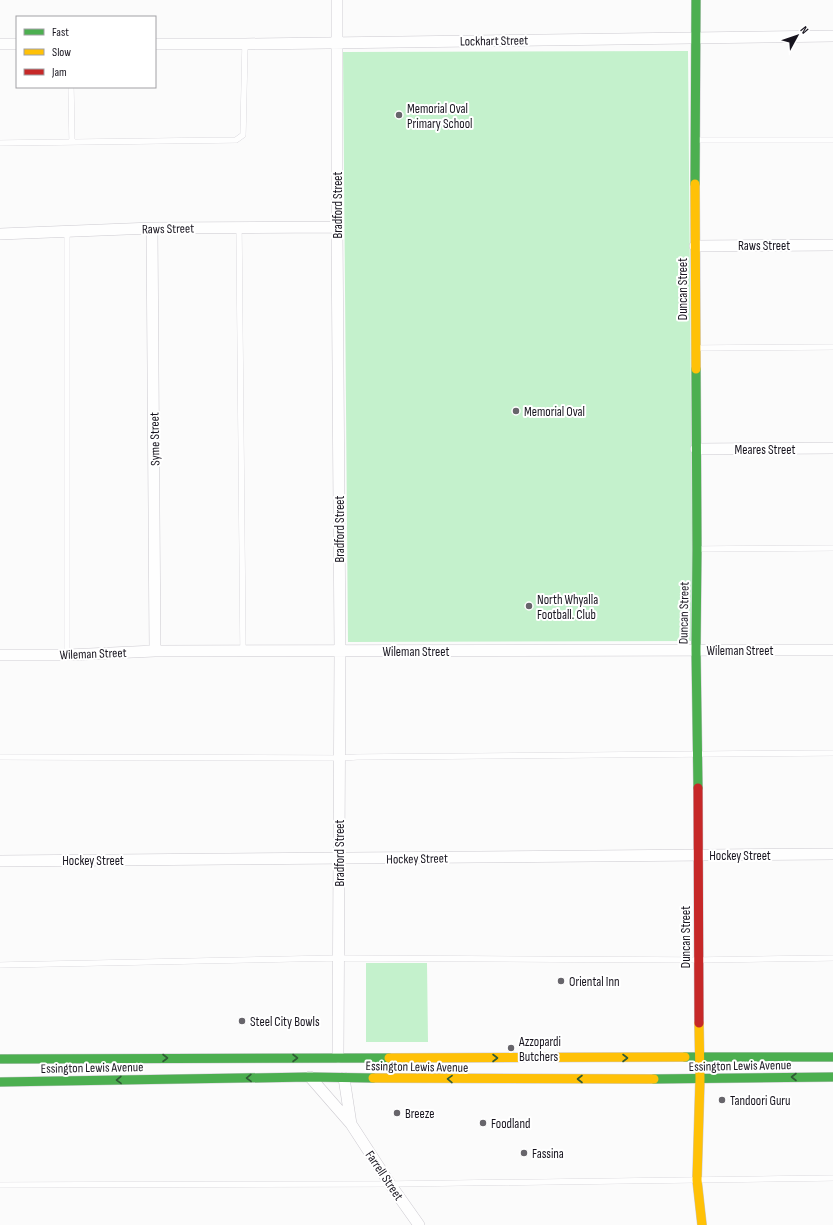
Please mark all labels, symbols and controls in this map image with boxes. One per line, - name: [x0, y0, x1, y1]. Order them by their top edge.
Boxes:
- legend: [16, 16, 156, 88]
- north arrow: [777, 16, 817, 56]
- text: N: [797, 23, 811, 36]
- text: Fast: [52, 25, 69, 40]
- street label: Lockhart Street: [460, 32, 528, 50]
- text: Slow: [52, 45, 71, 60]
- text: Jam: [51, 65, 67, 80]
- place label: Memorial Oval Primary School: [407, 101, 472, 132]
- marker: Memorial Oval Primary School: [394, 110, 404, 120]
- street label: Bradford Street: [330, 171, 346, 239]
- street label: Raws Street: [142, 221, 194, 237]
- street label: Raws Street: [738, 238, 790, 254]
- street label: Duncan Street: [675, 258, 691, 320]
- place label: Memorial Oval: [524, 404, 585, 420]
- marker: Memorial Oval: [511, 406, 521, 416]
- street label: Syme Street: [147, 412, 163, 466]
- street label: Meares Street: [735, 442, 795, 458]
- street label: Bradford Street: [332, 495, 348, 563]
- street label: Duncan Street: [675, 582, 693, 644]
- place label: North Whyalla Football. Club: [537, 592, 598, 623]
- marker: North Whyalla Football. Club: [524, 601, 534, 611]
- street label: Wileman Street: [707, 643, 774, 659]
- street label: Wileman Street: [383, 644, 450, 660]
- street label: Wileman Street: [59, 645, 127, 663]
- street label: Bradford Street: [332, 819, 348, 887]
- street label: Hockey Street: [709, 848, 771, 864]
- street label: Hockey Street: [386, 850, 448, 868]
- street label: Hockey Street: [62, 853, 124, 869]
- street label: Duncan Street: [678, 906, 694, 968]
- place label: Oriental Inn: [569, 974, 620, 990]
- marker: Oriental Inn: [556, 976, 566, 986]
- place label: Steel City Bowls: [250, 1014, 320, 1030]
- marker: Steel City Bowls: [237, 1016, 247, 1026]
- place label: Azzopardi Butchers: [518, 1034, 561, 1065]
- marker: Azzopardi Butchers: [506, 1043, 516, 1053]
- one-way arrow: [292, 1053, 298, 1062]
- one-way arrow: [162, 1054, 168, 1062]
- one-way arrow: [492, 1054, 498, 1062]
- one-way arrow: [622, 1054, 628, 1062]
- street label: Essington Lewis Avenue: [689, 1057, 791, 1075]
- street label: Essington Lewis Avenue: [366, 1058, 468, 1076]
- street label: Essington Lewis Avenue: [41, 1059, 143, 1077]
- one-way arrow: [791, 1073, 797, 1081]
- one-way arrow: [246, 1074, 252, 1082]
- one-way arrow: [447, 1075, 453, 1083]
- one-way arrow: [577, 1075, 583, 1083]
- one-way arrow: [116, 1076, 122, 1084]
- place label: Tandoori Guru: [730, 1093, 791, 1109]
- marker: Tandoori Guru: [717, 1095, 727, 1105]
- place label: Breeze: [405, 1106, 434, 1122]
- marker: Breeze: [392, 1108, 402, 1118]
- place label: Foodland: [491, 1116, 530, 1132]
- marker: Foodland: [478, 1118, 488, 1128]
- place label: Fassina: [532, 1146, 564, 1162]
- street label: Farrell Street: [362, 1148, 407, 1203]
- marker: Fassina: [519, 1148, 529, 1158]

